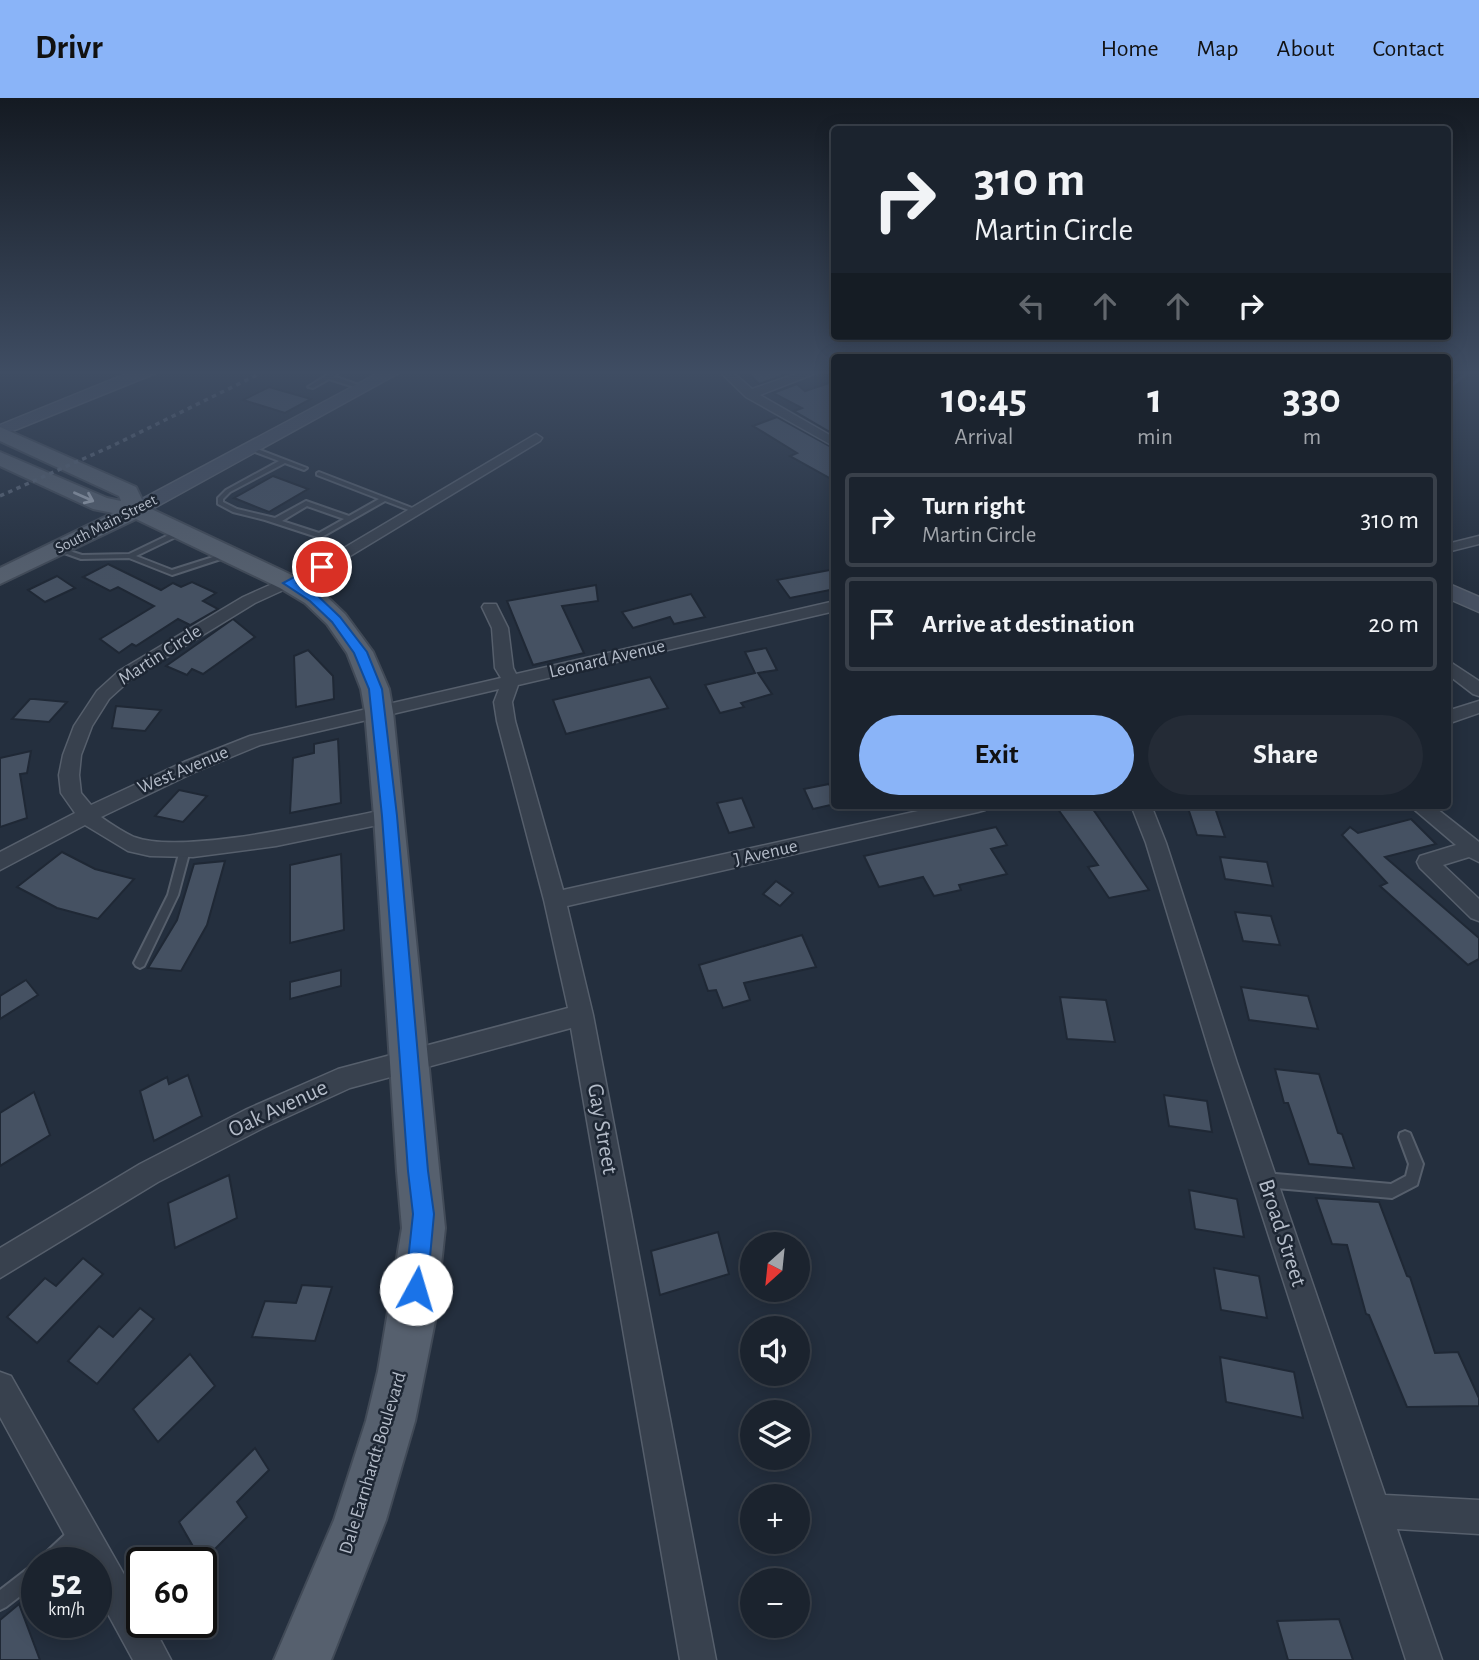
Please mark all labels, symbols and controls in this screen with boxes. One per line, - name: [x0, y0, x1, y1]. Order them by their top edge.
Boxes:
- text: Drivr: [35, 32, 103, 65]
- text: Home: [1101, 37, 1159, 61]
- text: Map: [1197, 37, 1239, 61]
- text: About: [1277, 37, 1334, 61]
- text: Contact: [1372, 37, 1444, 61]
- icon: right: [859, 154, 950, 245]
- text: 310 m: [974, 156, 1085, 205]
- text: Martin Circle: [974, 214, 1133, 246]
- icon: left: [1013, 287, 1051, 325]
- icon: ahead: [1086, 287, 1124, 325]
- icon: ahead: [1159, 287, 1197, 325]
- icon: right: [1232, 287, 1270, 325]
- text: 10:45: [941, 378, 1027, 420]
- text: 1: [1147, 378, 1162, 420]
- text: 330: [1283, 378, 1341, 420]
- text: Arrival: [954, 426, 1014, 449]
- text: min: [1137, 426, 1173, 449]
- text: m: [1303, 426, 1321, 449]
- one-way arrow: [73, 491, 94, 504]
- street label: South Main Street: [53, 492, 159, 556]
- text: Turn right: [922, 493, 1025, 519]
- icon: right: [863, 501, 901, 539]
- text: 310 m: [1361, 507, 1419, 533]
- text: Martin Circle: [922, 524, 1036, 547]
- pin: [292, 537, 352, 597]
- icon: arrive: [303, 548, 341, 586]
- icon: arrive: [863, 605, 901, 643]
- text: Arrive at destination: [922, 611, 1135, 637]
- text: 20 m: [1368, 611, 1419, 637]
- street label: Martin Circle: [115, 621, 205, 689]
- street label: Leonard Avenue: [547, 636, 667, 682]
- button: Exit: [859, 715, 1134, 795]
- button: Share: [1148, 715, 1423, 795]
- street label: West Avenue: [135, 742, 231, 798]
- street label: J Avenue: [732, 836, 800, 870]
- street label: Oak Avenue: [225, 1076, 331, 1142]
- street label: Gay Street: [583, 1082, 621, 1177]
- street label: Broad Street: [1254, 1177, 1310, 1290]
- north arrow: [740, 1232, 810, 1302]
- map controls: [740, 1232, 810, 1638]
- position arrow: [379, 1252, 453, 1326]
- button: sound: [740, 1316, 810, 1386]
- street label: Dale Earnhardt Boulevard: [336, 1370, 410, 1556]
- button: layers: [740, 1400, 810, 1470]
- button: +: [740, 1484, 810, 1554]
- speed limit sign: 60: [126, 1547, 217, 1638]
- text: 52: [51, 1566, 82, 1601]
- button: −: [740, 1568, 810, 1638]
- text: km/h: [48, 1601, 85, 1619]

